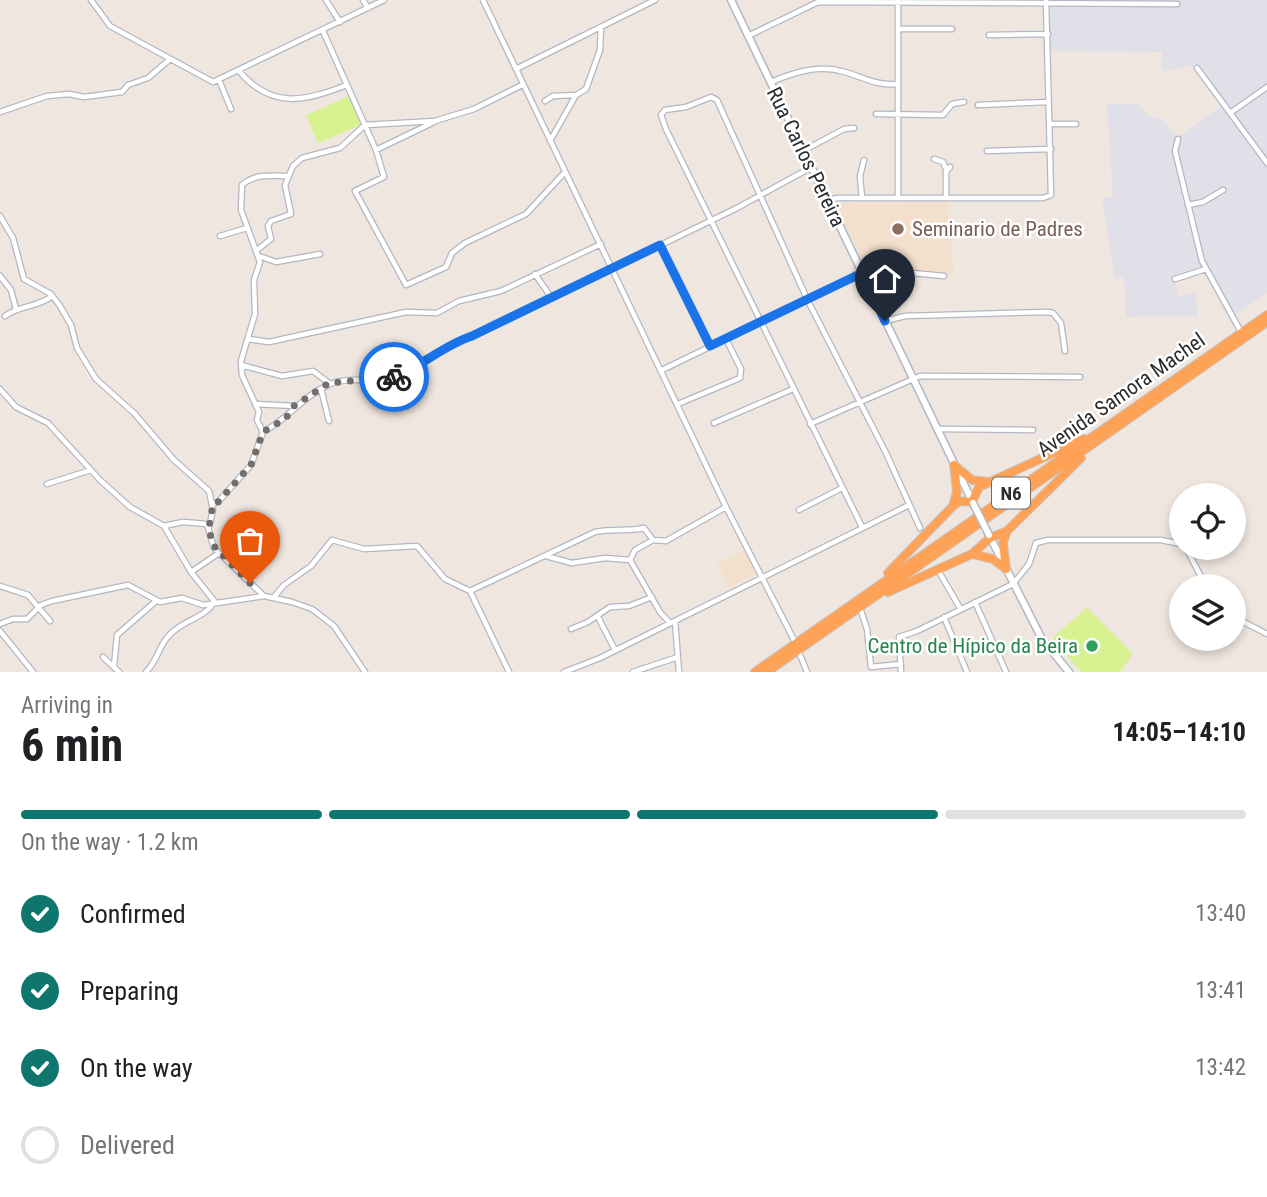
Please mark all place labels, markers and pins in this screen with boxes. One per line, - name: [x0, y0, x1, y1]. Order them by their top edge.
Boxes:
- place label: Seminario de Padres: [912, 217, 1083, 241]
- marker: Seminario de Padres: [890, 221, 906, 237]
- pin: [855, 249, 915, 321]
- pin: [220, 511, 280, 583]
- place label: Centro de Hípico da Beira: [868, 634, 1078, 658]
- marker: Centro de Hípico da Beira: [1084, 638, 1100, 654]

